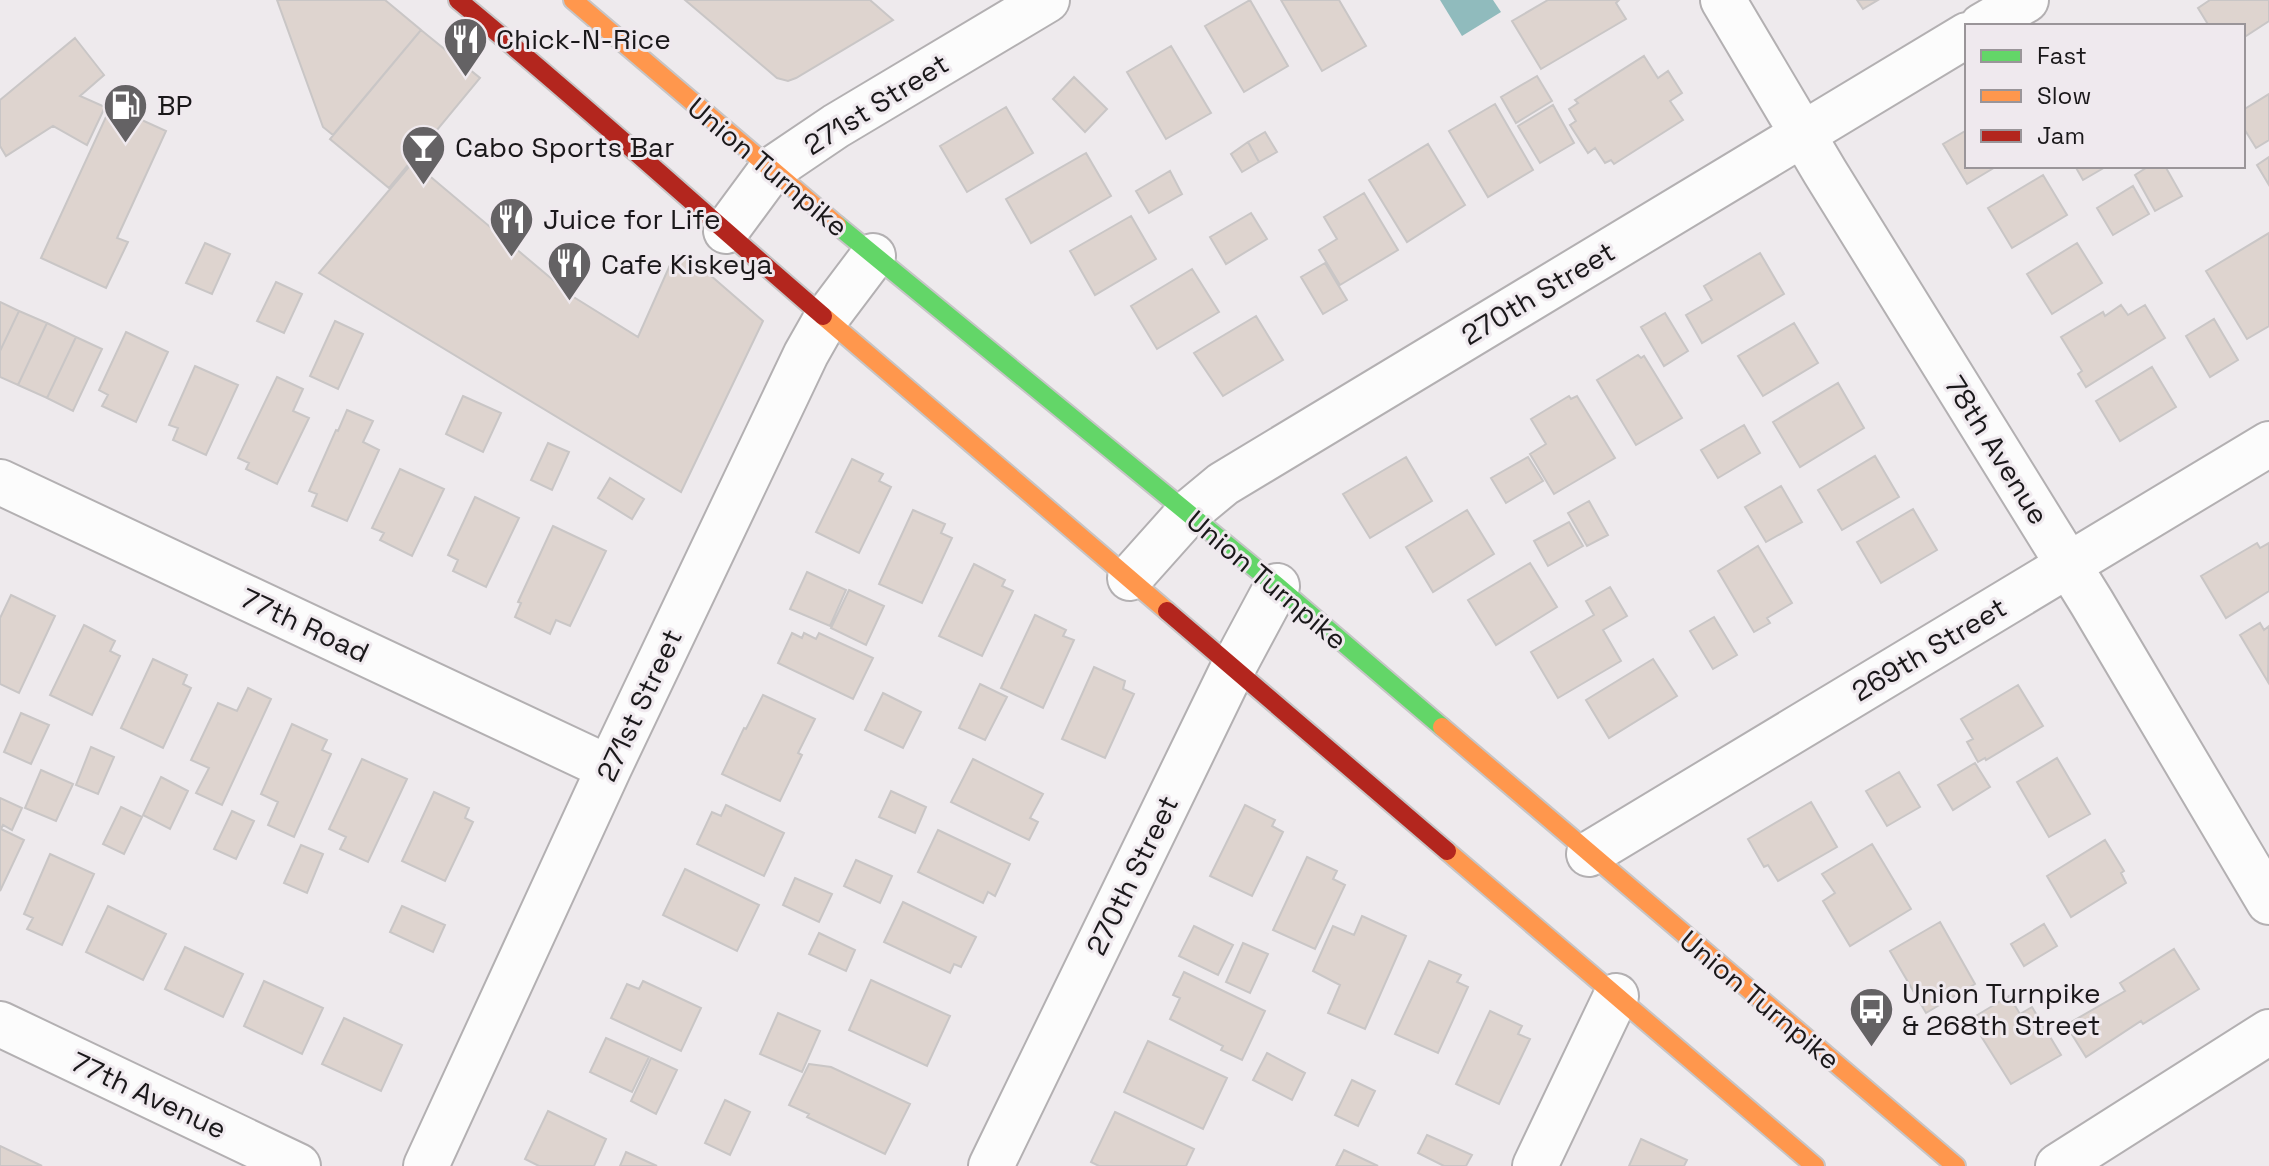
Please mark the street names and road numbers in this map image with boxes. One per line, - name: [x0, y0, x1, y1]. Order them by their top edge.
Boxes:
- street label: 271st Street: [797, 45, 955, 163]
- street label: Union Turnpike: [680, 89, 856, 245]
- street label: 270th Street: [1455, 233, 1621, 353]
- street label: 78th Avenue: [1937, 369, 2057, 531]
- street label: Union Turnpike: [1179, 502, 1355, 658]
- street label: 77th Road: [235, 580, 375, 670]
- street label: 269th Street: [1845, 589, 2013, 709]
- street label: 271st Street: [588, 623, 690, 787]
- street label: 270th Street: [1078, 789, 1186, 961]
- street label: Union Turnpike: [1672, 922, 1848, 1078]
- street label: 77th Avenue: [66, 1043, 232, 1147]

